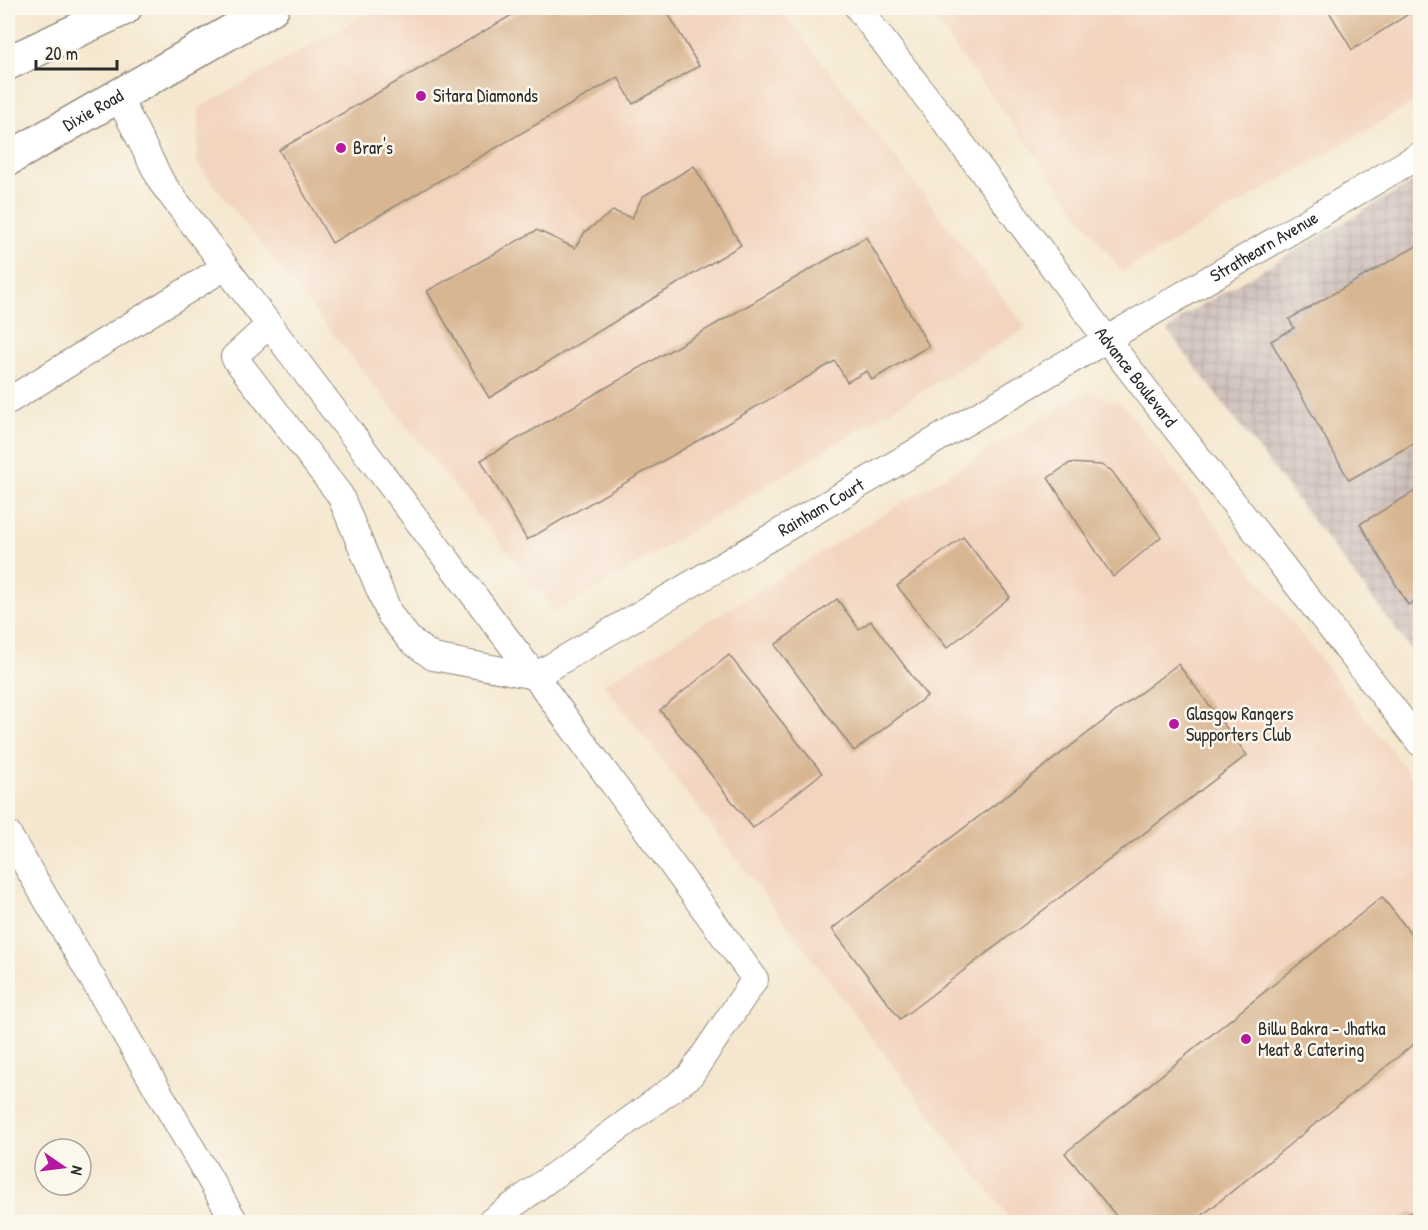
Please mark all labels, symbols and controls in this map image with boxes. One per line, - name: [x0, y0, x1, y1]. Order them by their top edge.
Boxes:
- scale bar: [36, 33, 117, 71]
- text: 20 m: [45, 41, 78, 66]
- street label: Dixie Road: [58, 83, 127, 137]
- place label: Sitara Diamonds: [433, 83, 538, 108]
- marker: Sitara Diamonds: [414, 89, 428, 103]
- place label: Brar's: [353, 135, 393, 160]
- marker: Brar's: [334, 141, 348, 155]
- street label: Strathearn Avenue: [1205, 205, 1322, 288]
- street label: Advance Boulevard: [1090, 322, 1183, 432]
- street label: Rainham Court: [773, 472, 869, 542]
- place label: Glasgow Rangers Supporters Club: [1186, 701, 1294, 747]
- marker: Glasgow Rangers Supporters Club: [1167, 717, 1181, 731]
- place label: Billu Bakra - Jhatka Meat & Catering: [1258, 1016, 1385, 1062]
- marker: Billu Bakra - Jhatka Meat & Catering: [1239, 1032, 1253, 1046]
- north arrow: [33, 1137, 93, 1197]
- text: N: [66, 1164, 89, 1178]

